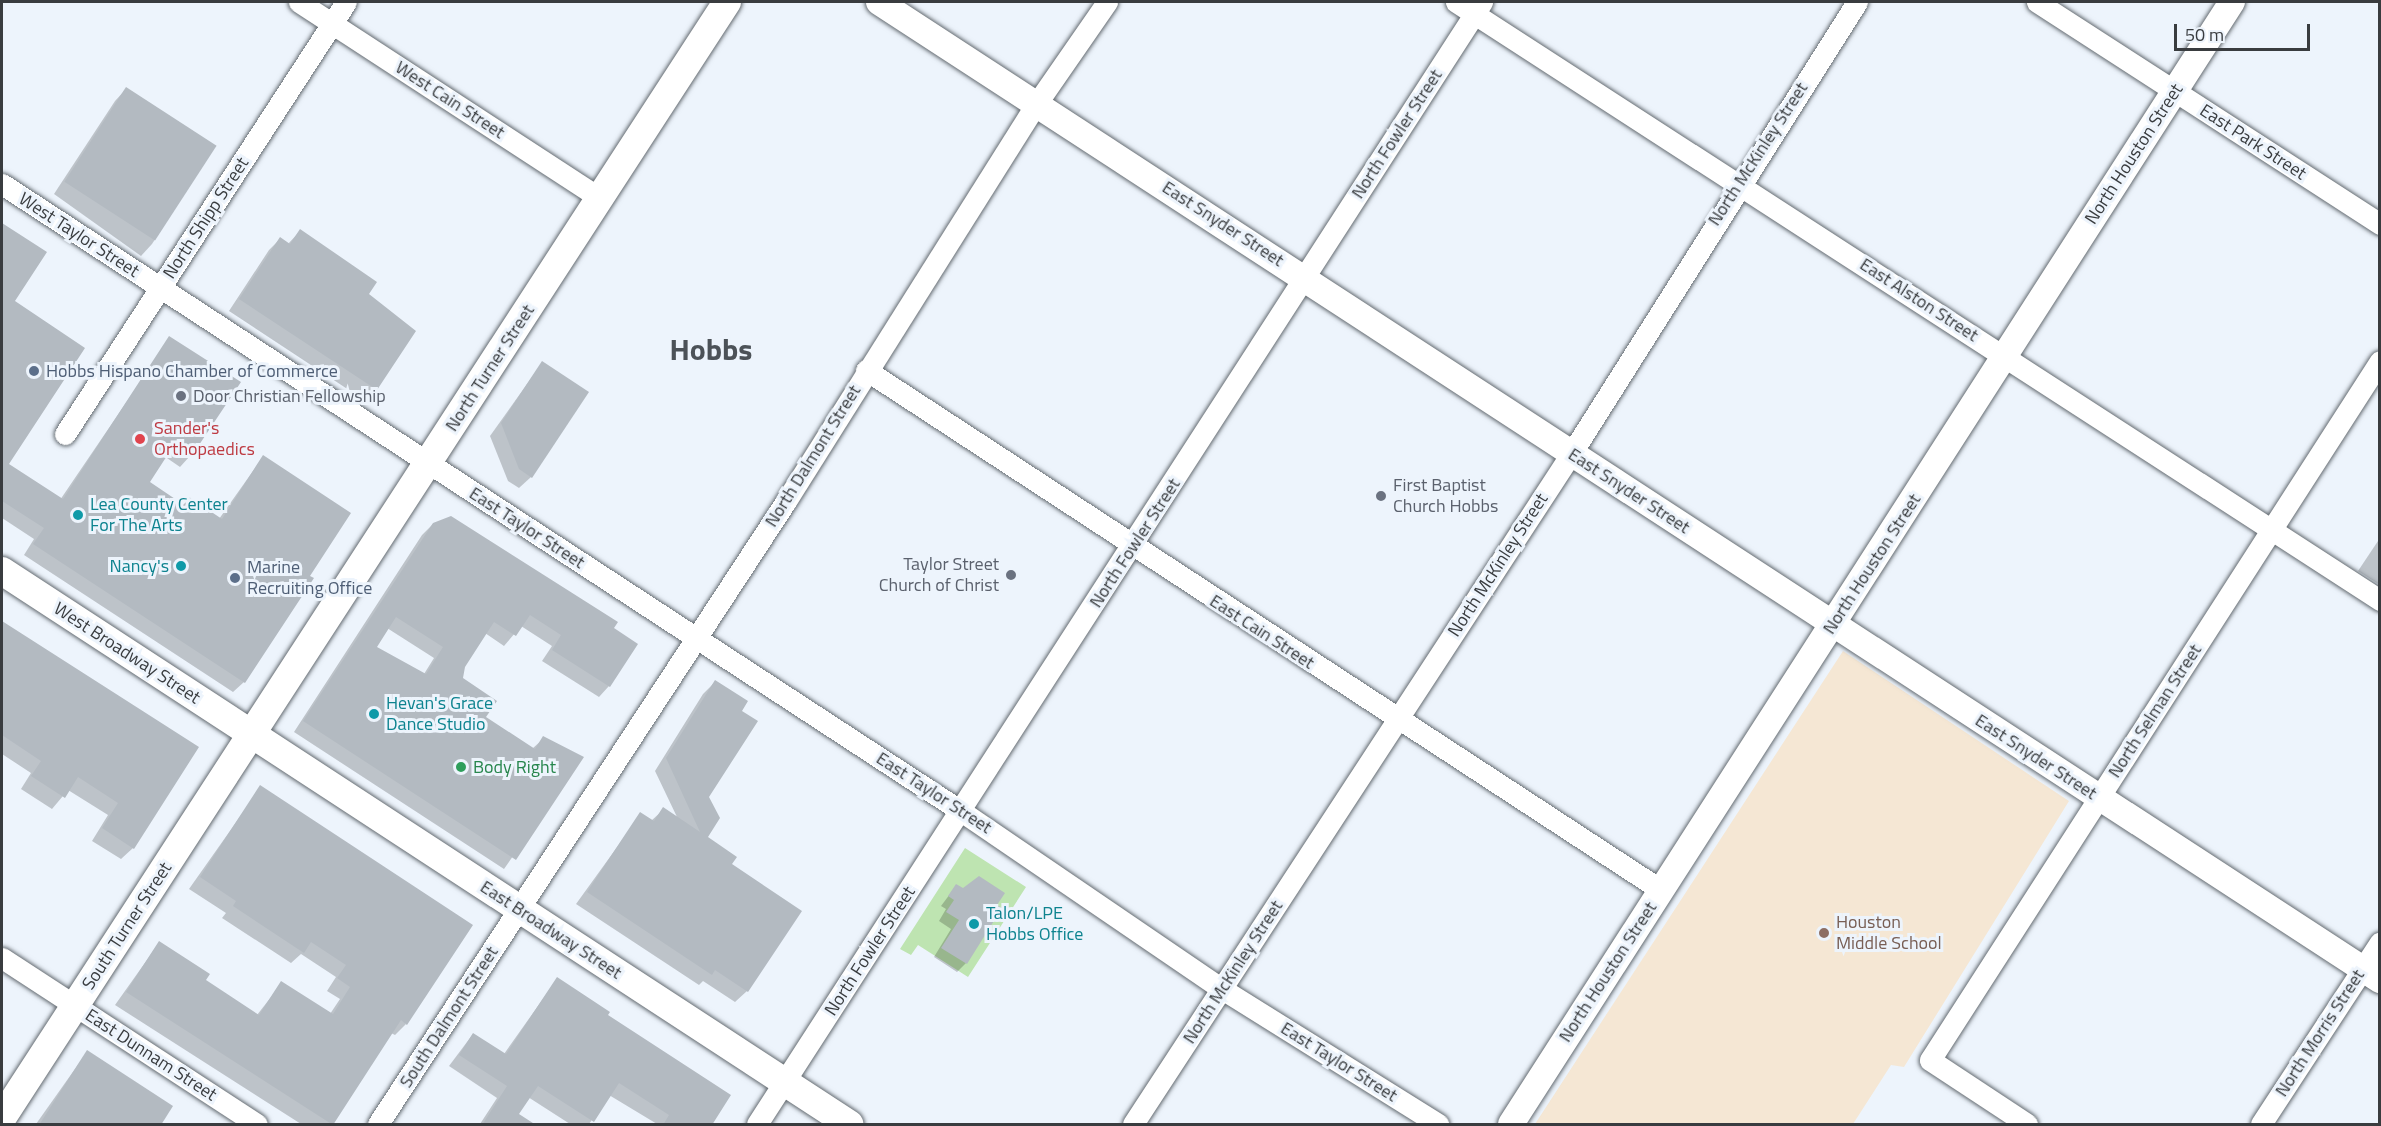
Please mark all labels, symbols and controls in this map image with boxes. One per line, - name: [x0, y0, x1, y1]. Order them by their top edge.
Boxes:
- scale bar: [2177, 12, 2314, 50]
- text: 50 m: [2185, 21, 2224, 48]
- street label: West Cain Street: [391, 57, 509, 143]
- street label: North Fowler Street: [1347, 65, 1447, 203]
- street label: North McKinley Street: [1704, 78, 1812, 230]
- street label: North Houston Street: [2081, 80, 2187, 228]
- street label: East Park Street: [2196, 100, 2310, 184]
- street label: North Shipp Street: [159, 153, 253, 283]
- street label: East Snyder Street: [1158, 177, 1288, 271]
- street label: West Taylor Street: [15, 188, 143, 282]
- street label: East Alston Street: [1856, 254, 1982, 346]
- street label: North Turner Street: [441, 301, 539, 435]
- district label: Hobbs: [670, 331, 752, 367]
- place label: Hobbs Hispano Chamber of Commerce: [46, 360, 338, 382]
- marker: Hobbs Hispano Chamber of Commerce: [27, 364, 41, 378]
- street label: North Dalmont Street: [761, 381, 865, 531]
- place label: Door Christian Fellowship: [193, 385, 386, 407]
- marker: Door Christian Fellowship: [174, 389, 188, 403]
- place label: Sander's Orthopaedics: [154, 418, 255, 460]
- marker: Sander's Orthopaedics: [131, 430, 149, 448]
- street label: East Snyder Street: [1564, 444, 1694, 538]
- street label: North Fowler Street: [1085, 474, 1185, 612]
- place label: First Baptist Church Hobbs: [1393, 475, 1498, 518]
- street label: East Taylor Street: [465, 483, 589, 573]
- marker: First Baptist Church Hobbs: [1374, 489, 1388, 503]
- street label: North McKinley Street: [1444, 489, 1552, 641]
- street label: North Houston Street: [1819, 490, 1925, 638]
- place label: Lea County Center For The Arts: [90, 494, 228, 536]
- marker: Lea County Center For The Arts: [71, 508, 85, 522]
- place label: Taylor Street Church of Christ: [879, 554, 999, 596]
- place label: Nancy's: [110, 555, 169, 577]
- place label: Marine Recruiting Office: [247, 557, 372, 600]
- marker: Nancy's: [174, 559, 188, 573]
- marker: Taylor Street Church of Christ: [1004, 568, 1018, 582]
- marker: Marine Recruiting Office: [228, 571, 242, 585]
- street label: East Cain Street: [1206, 590, 1318, 674]
- street label: West Broadway Street: [50, 598, 204, 708]
- street label: North Selman Street: [2104, 640, 2206, 782]
- place label: Hevan's Grace Dance Studio: [386, 693, 493, 736]
- marker: Hevan's Grace Dance Studio: [367, 707, 381, 721]
- street label: East Snyder Street: [1971, 710, 2101, 804]
- street label: East Taylor Street: [872, 748, 996, 838]
- place label: Body Right: [473, 756, 556, 778]
- marker: Body Right: [454, 760, 468, 774]
- street label: South Turner Street: [78, 858, 176, 994]
- street label: East Broadway Street: [476, 876, 626, 984]
- street label: North Fowler Street: [820, 882, 920, 1020]
- street label: North McKinley Street: [1179, 896, 1287, 1048]
- street label: North Houston Street: [1555, 898, 1661, 1046]
- place label: Talon/LPE Hobbs Office: [986, 903, 1083, 946]
- place label: Houston Middle School: [1836, 912, 1942, 954]
- marker: Talon/LPE Hobbs Office: [967, 917, 981, 931]
- marker: Houston Middle School: [1817, 926, 1831, 940]
- street label: South Dalmont Street: [395, 942, 503, 1092]
- street label: North Morris Street: [2271, 965, 2369, 1101]
- street label: East Dunnam Street: [81, 1004, 221, 1106]
- street label: East Taylor Street: [1277, 1018, 1401, 1106]

